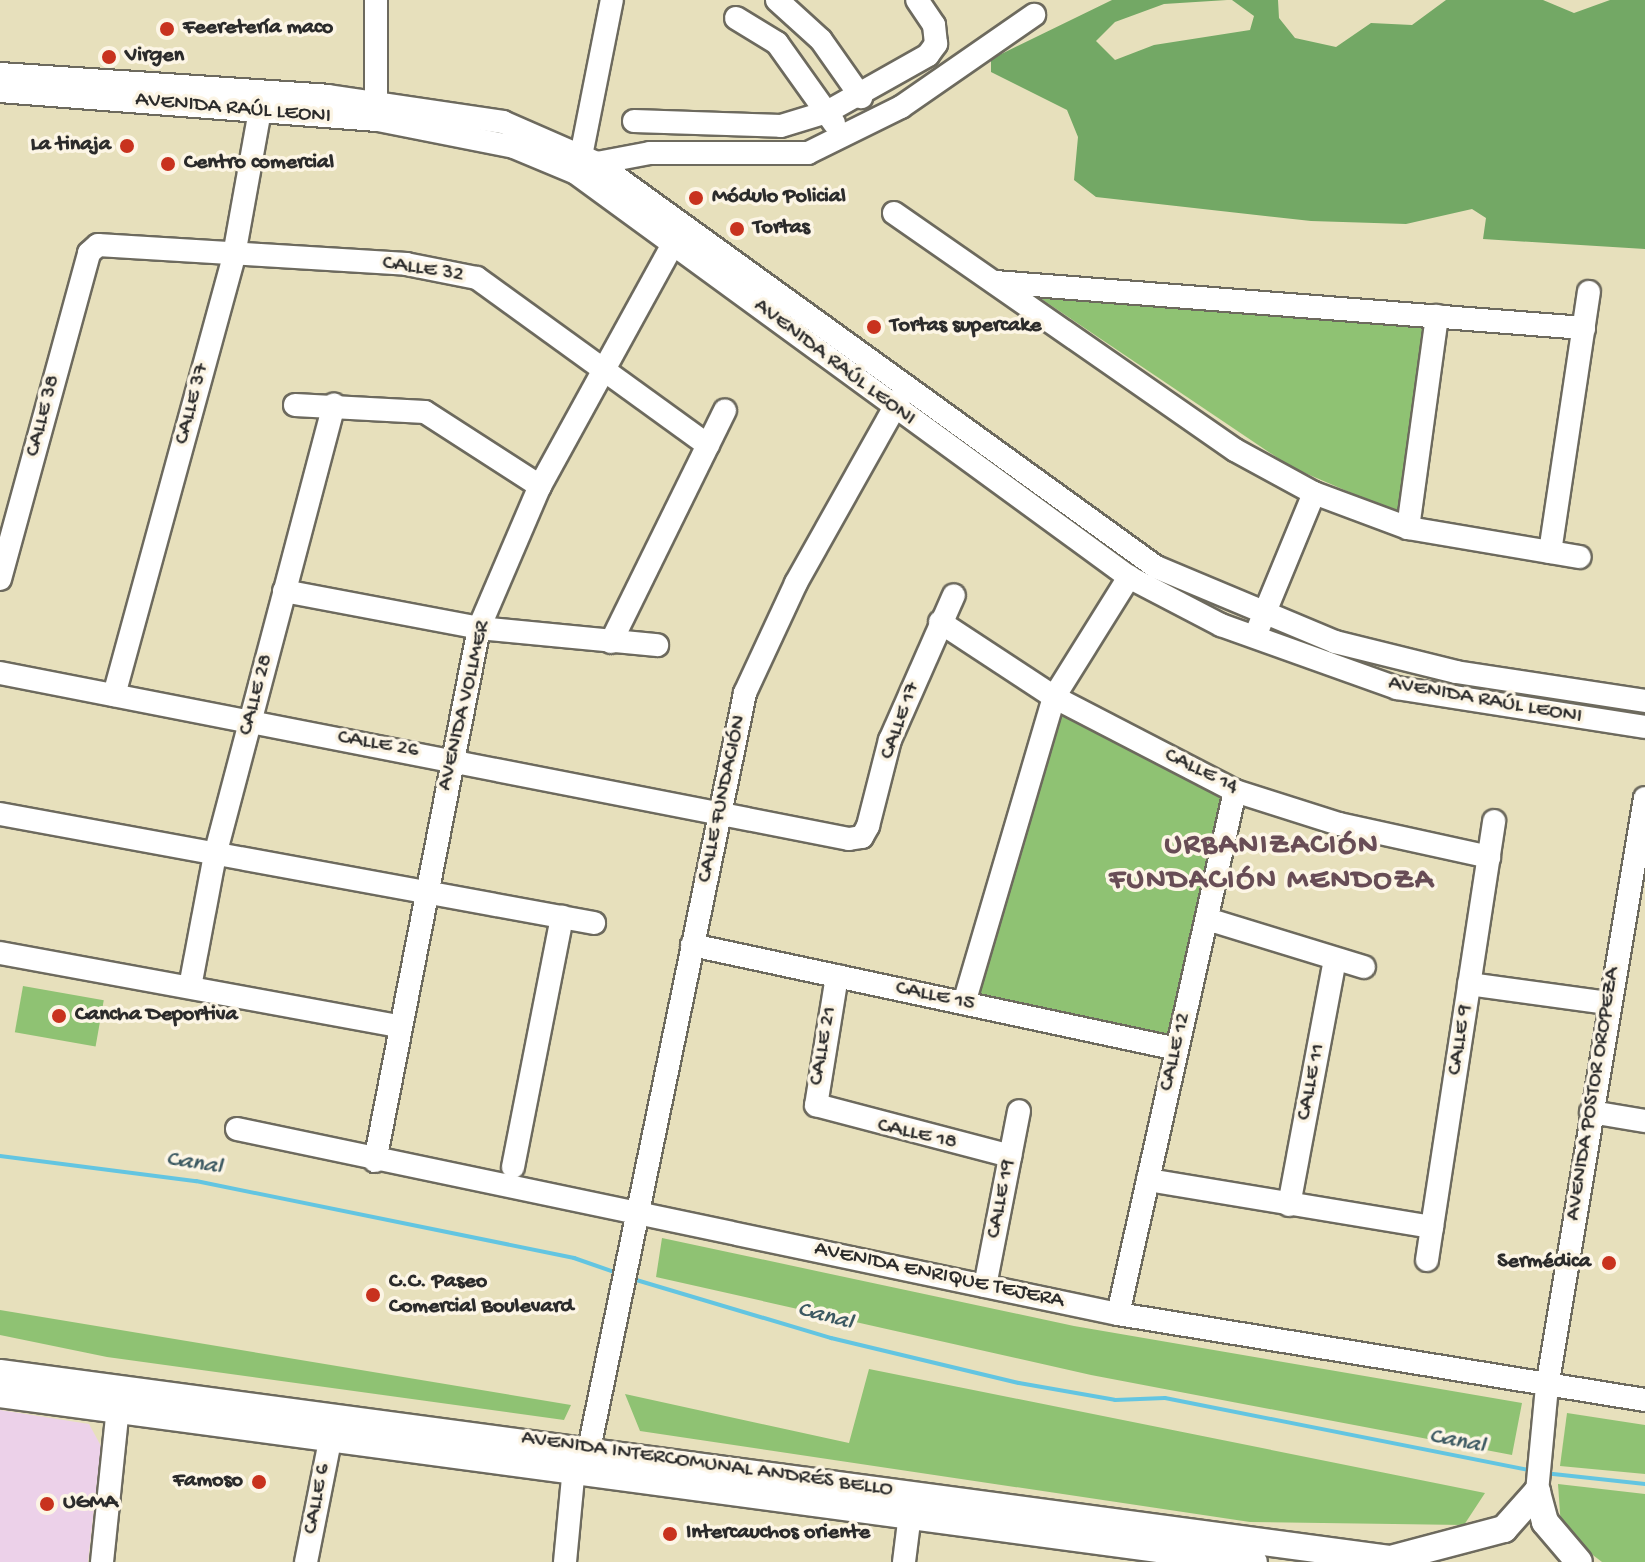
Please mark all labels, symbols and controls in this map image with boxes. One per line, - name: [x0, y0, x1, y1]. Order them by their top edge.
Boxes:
- place label: Feeretería maco: [183, 16, 333, 42]
- marker: Feeretería maco: [158, 20, 176, 38]
- place label: Virgen: [125, 44, 184, 70]
- marker: Virgen: [100, 48, 118, 66]
- street label: AVENIDA RAÚL LEONI: [134, 87, 332, 131]
- place label: La tinaja: [30, 133, 111, 159]
- marker: La tinaja: [118, 137, 136, 155]
- place label: Centro comercial: [184, 151, 334, 177]
- marker: Centro comercial: [159, 155, 177, 173]
- place label: Módulo Policial: [712, 185, 846, 211]
- marker: Módulo Policial: [687, 189, 705, 207]
- place label: Tortas: [753, 216, 810, 242]
- marker: Tortas: [728, 220, 746, 238]
- street label: CALLE 32: [380, 251, 466, 289]
- street label: AVENIDA RAÚL LEONI: [748, 293, 920, 433]
- place label: Tortas supercake: [890, 314, 1041, 340]
- marker: Tortas supercake: [865, 318, 883, 336]
- street label: CALLE 37: [170, 361, 216, 447]
- street label: CALLE 38: [20, 372, 68, 460]
- street label: AVENIDA VOLLMER: [433, 619, 497, 793]
- street label: CALLE 28: [234, 652, 280, 738]
- street label: AVENIDA RAÚL LEONI: [1386, 671, 1584, 731]
- street label: CALLE 17: [875, 679, 927, 763]
- street label: CALLE FUNDACIÓN: [692, 713, 754, 885]
- street label: CALLE 26: [335, 725, 421, 765]
- street label: CALLE 14: [1160, 743, 1242, 801]
- district label: URBANIZACIÓN FUNDACIÓN MENDOZA: [1109, 829, 1435, 900]
- street label: AVENIDA POSTOR OROPEZA: [1561, 965, 1627, 1223]
- street label: CALLE 15: [893, 976, 977, 1018]
- place label: Cancha Deportiva: [75, 1003, 238, 1029]
- street label: CALLE 9: [1442, 1003, 1480, 1077]
- street label: CALLE 21: [804, 1005, 844, 1087]
- marker: Cancha Deportiva: [50, 1007, 68, 1025]
- street label: CALLE 12: [1154, 1010, 1198, 1094]
- street label: CALLE 11: [1292, 1041, 1332, 1123]
- street label: CALLE 18: [875, 1113, 959, 1157]
- water label: Canal: [164, 1145, 224, 1183]
- street label: CALLE 19: [981, 1157, 1023, 1241]
- street label: AVENIDA ENRIQUE TEJERA: [812, 1237, 1066, 1315]
- place label: Sermédica: [1497, 1250, 1591, 1276]
- marker: Sermédica: [1598, 1252, 1620, 1274]
- place label: C.C. Paseo Comercial Boulevard: [389, 1269, 573, 1320]
- marker: C.C. Paseo Comercial Boulevard: [364, 1286, 382, 1304]
- water label: Canal: [794, 1296, 856, 1338]
- water label: Canal: [1427, 1422, 1487, 1462]
- street label: AVENIDA INTERCOMUNAL ANDRÉS BELLO: [520, 1426, 894, 1504]
- street label: CALLE 6: [298, 1462, 338, 1536]
- place label: Famoso: [173, 1469, 243, 1495]
- marker: Famoso: [250, 1473, 268, 1491]
- place label: UGMA: [63, 1491, 118, 1517]
- marker: UGMA: [38, 1495, 56, 1513]
- place label: Intercauchos oriente: [686, 1521, 870, 1547]
- marker: Intercauchos oriente: [661, 1525, 679, 1543]

